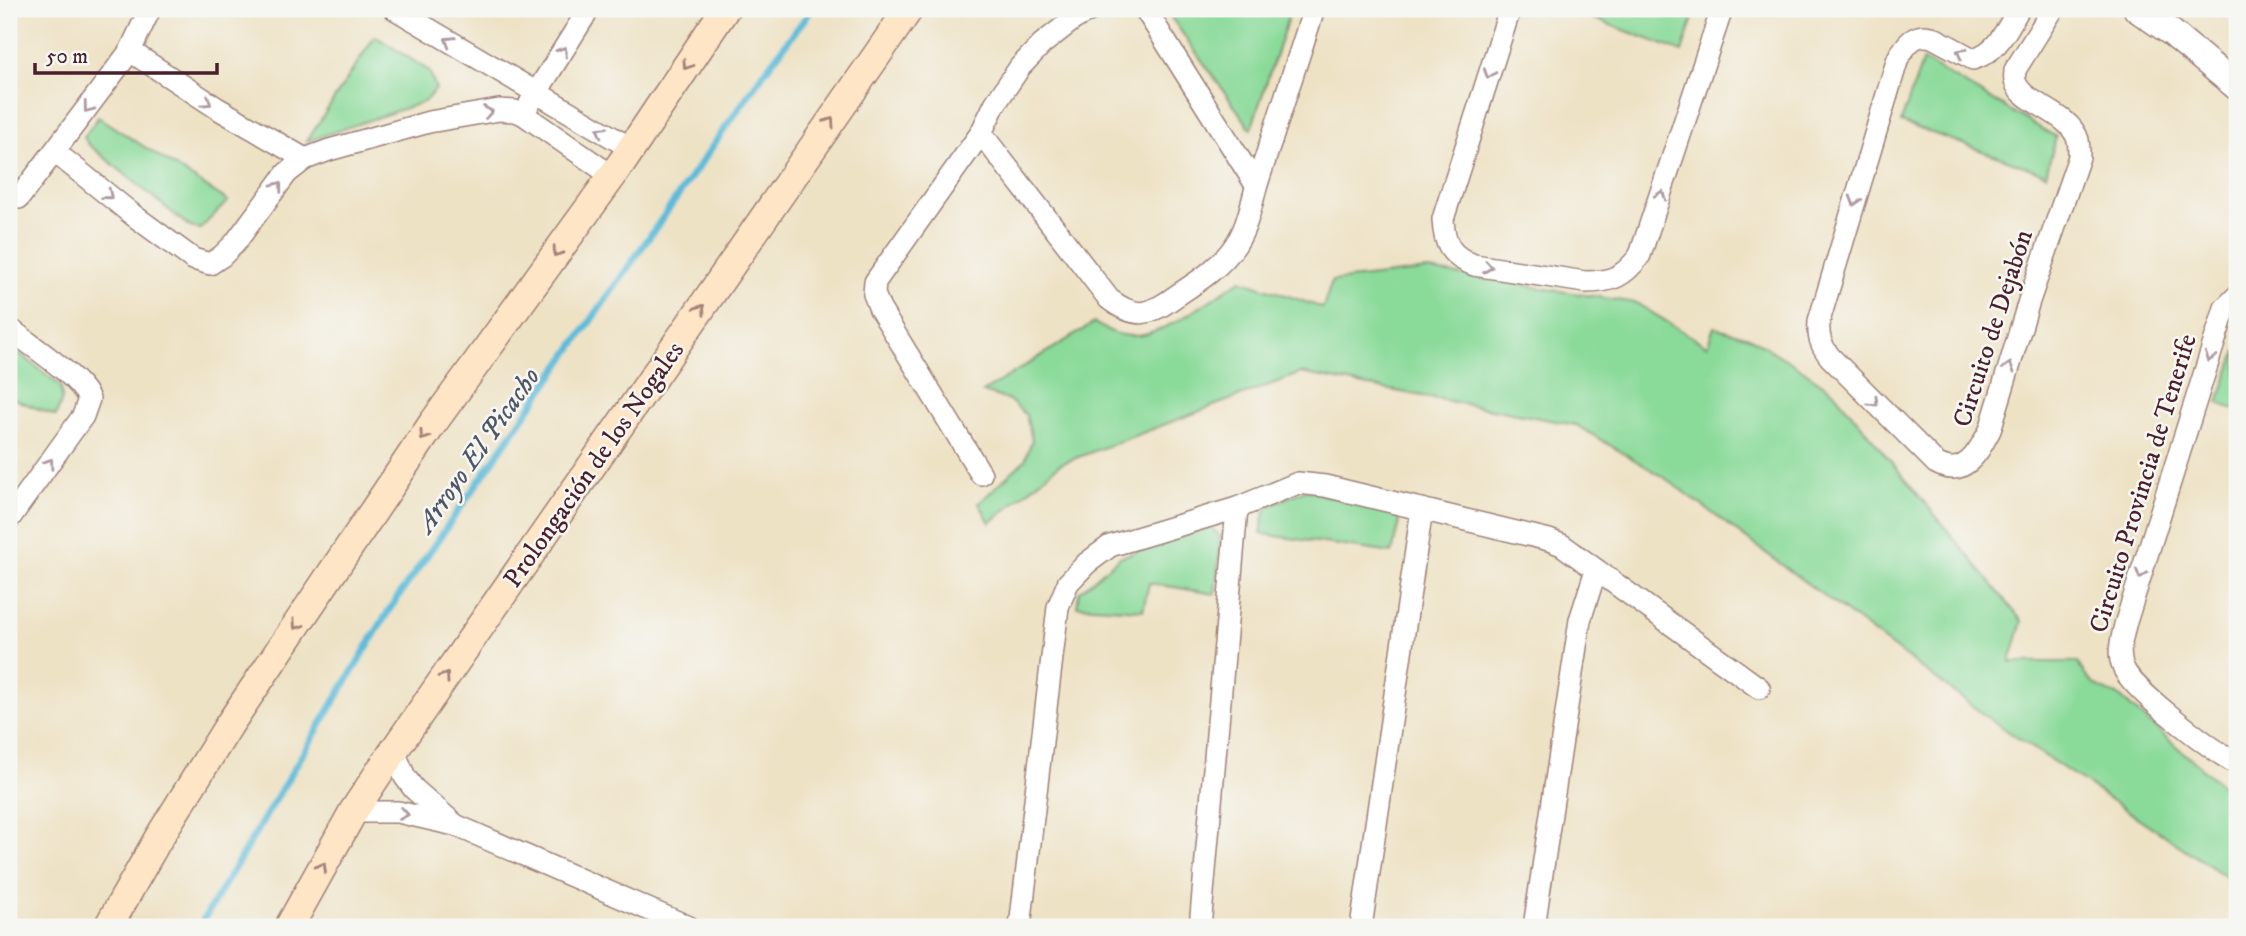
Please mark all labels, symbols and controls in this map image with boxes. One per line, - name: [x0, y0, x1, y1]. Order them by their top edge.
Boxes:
- scale bar: [35, 32, 217, 76]
- one-way arrow: [444, 36, 457, 49]
- text: 50 m: [46, 44, 88, 70]
- one-way arrow: [554, 45, 567, 58]
- one-way arrow: [1956, 47, 1968, 61]
- one-way arrow: [683, 58, 696, 71]
- one-way arrow: [1483, 67, 1498, 79]
- one-way arrow: [200, 94, 213, 107]
- one-way arrow: [84, 100, 97, 113]
- one-way arrow: [482, 105, 493, 120]
- one-way arrow: [822, 117, 835, 130]
- one-way arrow: [596, 126, 609, 139]
- one-way arrow: [269, 181, 282, 194]
- one-way arrow: [101, 187, 113, 200]
- one-way arrow: [1653, 189, 1667, 201]
- one-way arrow: [1848, 195, 1863, 207]
- street label: Circuito de Dejabón: [1946, 225, 2041, 431]
- one-way arrow: [553, 244, 565, 257]
- one-way arrow: [1482, 259, 1494, 274]
- one-way arrow: [693, 304, 705, 317]
- street label: Circuito Provincia de Tenerife: [2082, 330, 2205, 637]
- street label: Prolongación de los Nogales: [497, 335, 692, 594]
- one-way arrow: [2203, 350, 2218, 362]
- water label: Arroyo El Picacho: [407, 361, 548, 542]
- one-way arrow: [2001, 361, 2016, 373]
- one-way arrow: [1866, 393, 1879, 406]
- one-way arrow: [419, 429, 432, 442]
- one-way arrow: [40, 458, 53, 471]
- one-way arrow: [2135, 567, 2150, 579]
- one-way arrow: [292, 617, 305, 630]
- one-way arrow: [437, 672, 449, 685]
- one-way arrow: [399, 806, 410, 821]
- one-way arrow: [314, 862, 327, 875]

